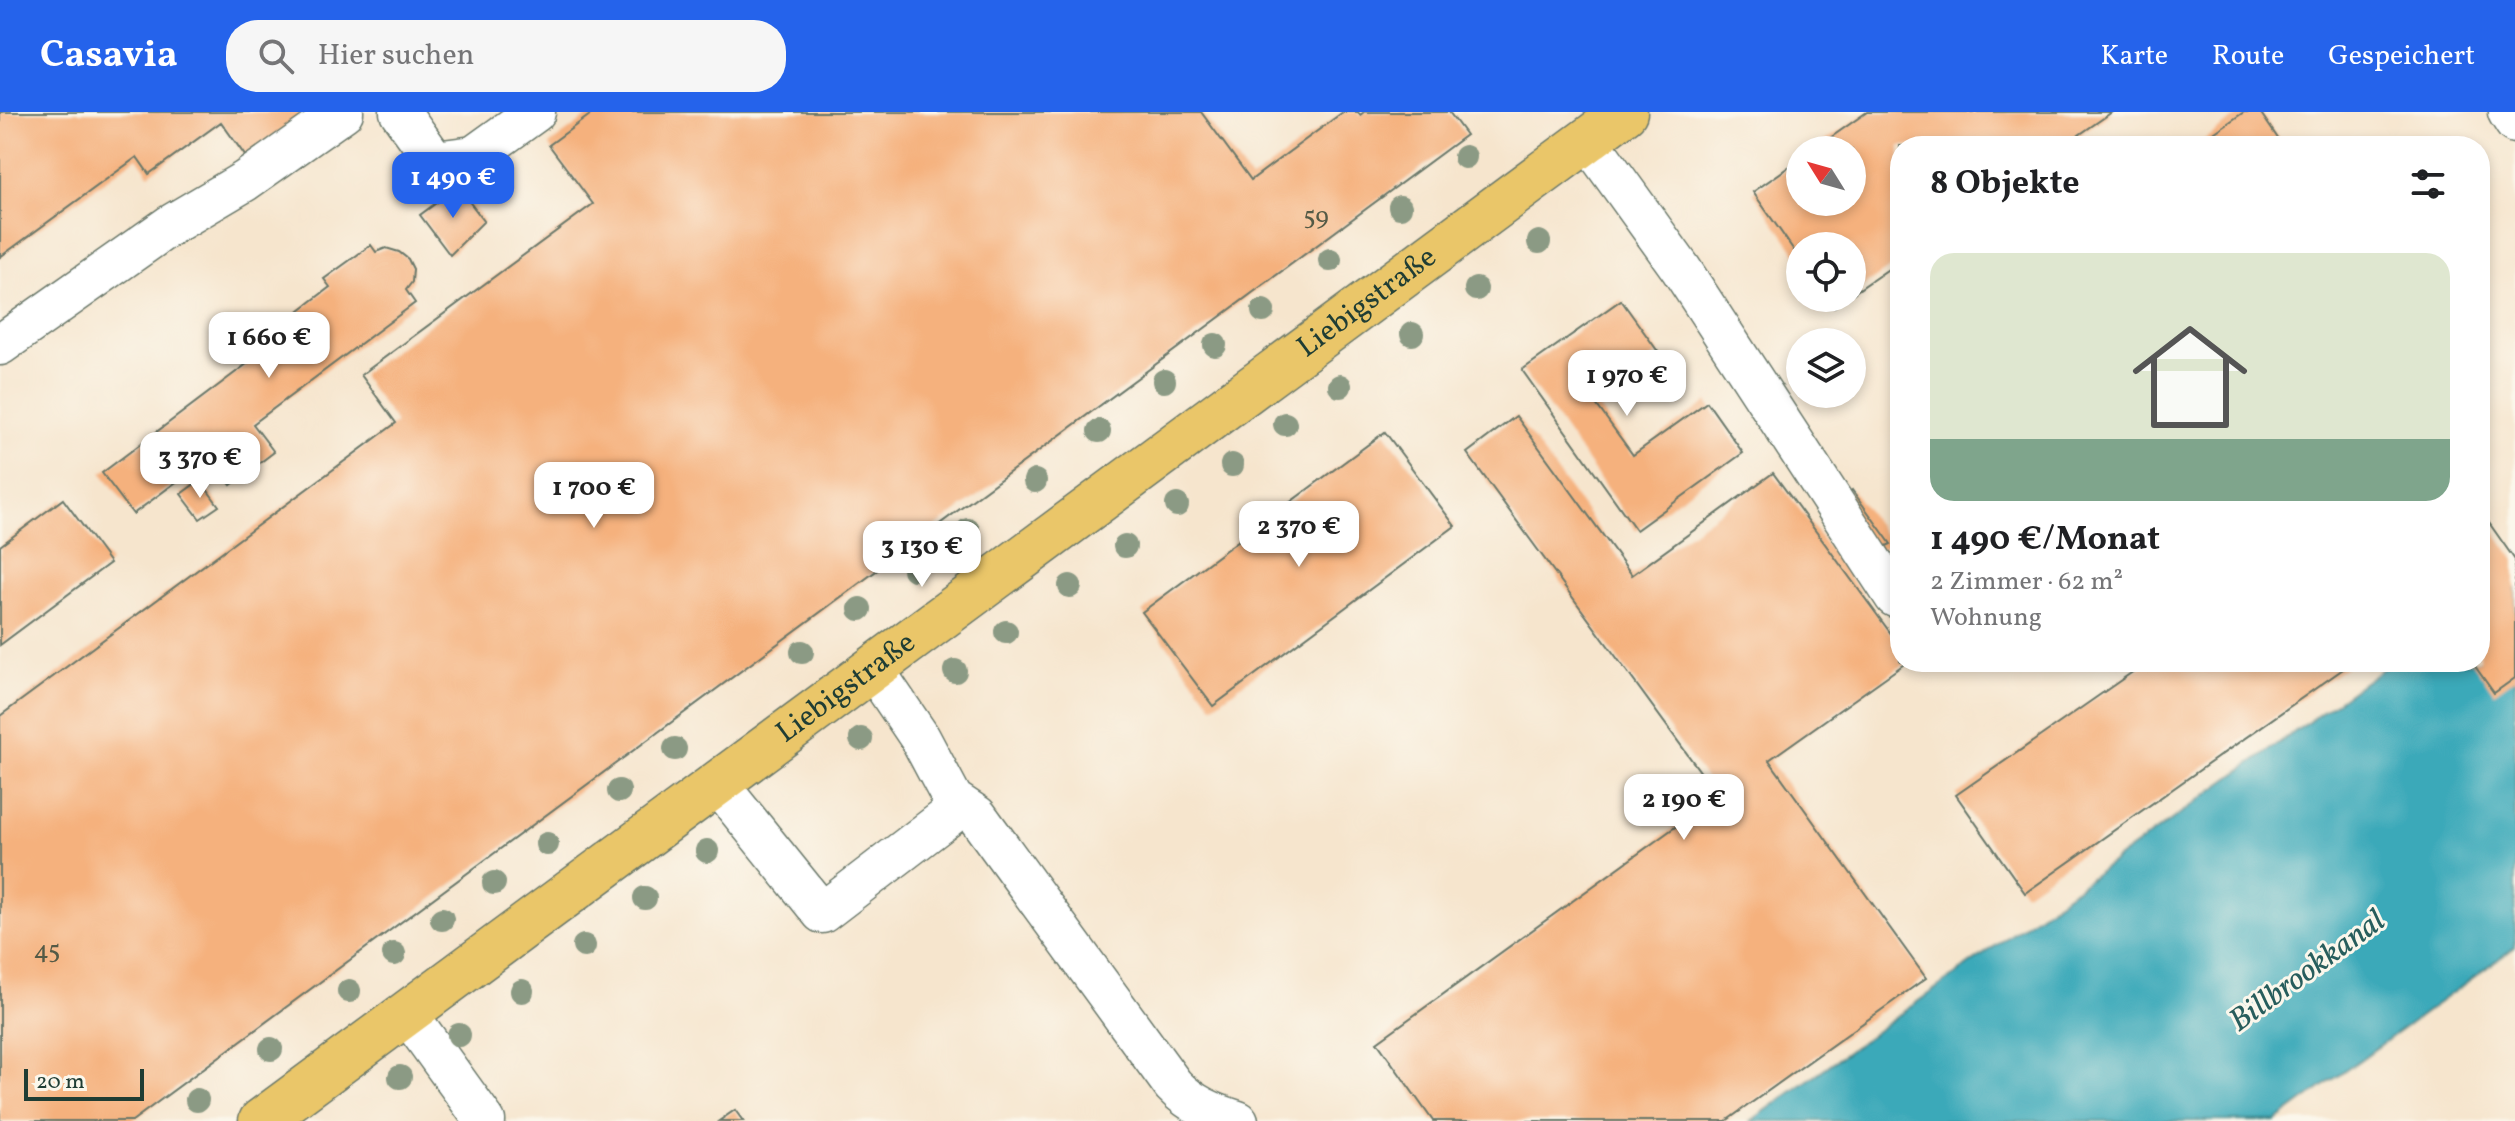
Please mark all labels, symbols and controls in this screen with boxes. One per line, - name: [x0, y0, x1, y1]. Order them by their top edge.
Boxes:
- search box: [226, 20, 786, 92]
- text: Casavia: [40, 30, 178, 83]
- icon: search: [254, 34, 298, 78]
- text: Hier suchen: [318, 35, 475, 77]
- text: Karte: [2101, 37, 2168, 76]
- text: Route: [2212, 37, 2284, 76]
- text: Gespeichert: [2328, 37, 2475, 76]
- north arrow: [1786, 136, 1866, 216]
- map controls: [1786, 136, 1866, 408]
- pin: 1 490 €: [379, 152, 527, 220]
- text: 1 490 €: [410, 160, 496, 196]
- text: 8 Objekte: [1930, 161, 2080, 208]
- icon: filters: [2406, 162, 2450, 206]
- house number: 59: [1303, 199, 1329, 235]
- button: locate: [1786, 232, 1866, 312]
- street label: Liebigstraße: [1289, 237, 1446, 368]
- icon: home: [2118, 305, 2262, 449]
- pin: 1 660 €: [195, 312, 343, 380]
- text: 1 660 €: [227, 320, 311, 356]
- button: layers: [1786, 328, 1866, 408]
- pin: 1 970 €: [1553, 350, 1701, 418]
- text: 1 970 €: [1586, 358, 1668, 394]
- pin: 3 370 €: [126, 432, 274, 500]
- text: 3 370 €: [158, 440, 242, 476]
- pin: 1 700 €: [520, 462, 668, 530]
- text: 1 700 €: [552, 470, 636, 506]
- pin: 2 370 €: [1225, 501, 1373, 569]
- text: 2 370 €: [1257, 509, 1341, 545]
- text: 1 490 €/Monat: [1930, 517, 2160, 564]
- pin: 3 130 €: [848, 521, 996, 589]
- text: 3 130 €: [881, 529, 963, 565]
- text: 2 Zimmer · 62 m²: [1930, 564, 2123, 600]
- text: Wohnung: [1930, 600, 2042, 636]
- street label: Liebigstraße: [768, 622, 925, 754]
- pin: 2 190 €: [1610, 774, 1758, 842]
- text: 2 190 €: [1642, 782, 1726, 818]
- water label: Billbrookkanal: [2221, 900, 2395, 1044]
- house number: 45: [33, 933, 61, 969]
- scale bar: [24, 1065, 144, 1101]
- text: 20 m: [36, 1067, 85, 1098]

